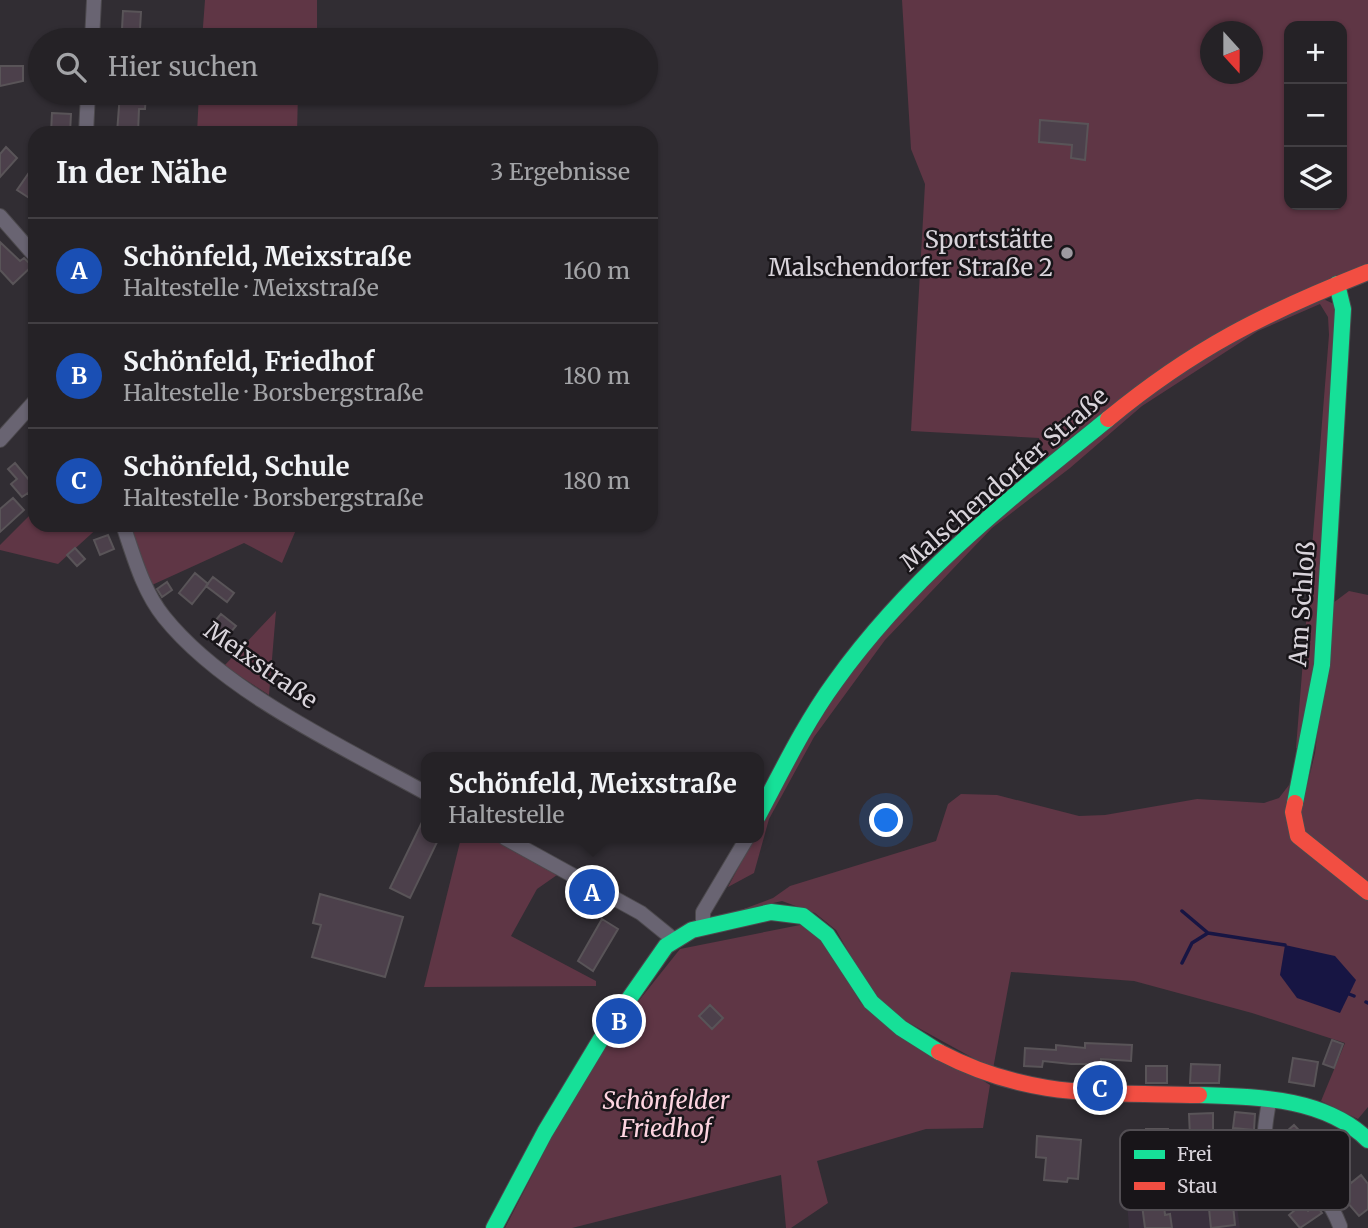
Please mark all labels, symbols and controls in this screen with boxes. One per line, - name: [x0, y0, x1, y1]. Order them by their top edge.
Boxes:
- north arrow: [1200, 21, 1263, 84]
- map controls: [1284, 21, 1347, 210]
- button: +: [1284, 21, 1347, 84]
- search box: [28, 28, 658, 105]
- icon: search: [52, 48, 90, 86]
- text: Hier suchen: [108, 50, 258, 83]
- button: −: [1284, 84, 1347, 147]
- button: layers: [1284, 147, 1347, 210]
- text: In der Nähe: [56, 153, 227, 191]
- text: 3 Ergebnisse: [490, 157, 630, 186]
- place label: Sportstätte Malschendorfer Straße 2: [768, 224, 1053, 283]
- text: Schönfeld, Meixstraße: [123, 240, 412, 273]
- marker: Sportstätte Malschendorfer Straße 2: [1059, 245, 1075, 261]
- text: A: [71, 256, 87, 285]
- text: 160 m: [564, 256, 630, 285]
- text: Haltestelle · Meixstraße: [123, 273, 379, 302]
- text: Schönfeld, Friedhof: [123, 345, 374, 378]
- text: B: [71, 361, 87, 390]
- text: 180 m: [564, 361, 630, 390]
- text: Haltestelle · Borsbergstraße: [123, 378, 424, 407]
- street label: Malschendorfer Straße: [894, 380, 1114, 578]
- text: Schönfeld, Schule: [123, 450, 350, 483]
- text: C: [71, 466, 87, 495]
- text: 180 m: [564, 466, 630, 495]
- text: Haltestelle · Borsbergstraße: [123, 483, 424, 512]
- street label: Am Schloß: [1282, 540, 1322, 668]
- street label: Meixstraße: [198, 615, 324, 715]
- popup: [421, 752, 764, 843]
- text: Schönfeld, Meixstraße: [448, 767, 737, 800]
- text: Haltestelle: [448, 800, 565, 829]
- your location: [869, 803, 903, 837]
- pin: A: [569, 866, 615, 918]
- pin: B: [596, 995, 642, 1047]
- pin: C: [1077, 1062, 1123, 1114]
- park label: Schönfelder Friedhof: [602, 1085, 731, 1144]
- legend: [1120, 1130, 1350, 1210]
- text: Frei: [1177, 1142, 1212, 1166]
- text: Stau: [1177, 1174, 1218, 1198]

